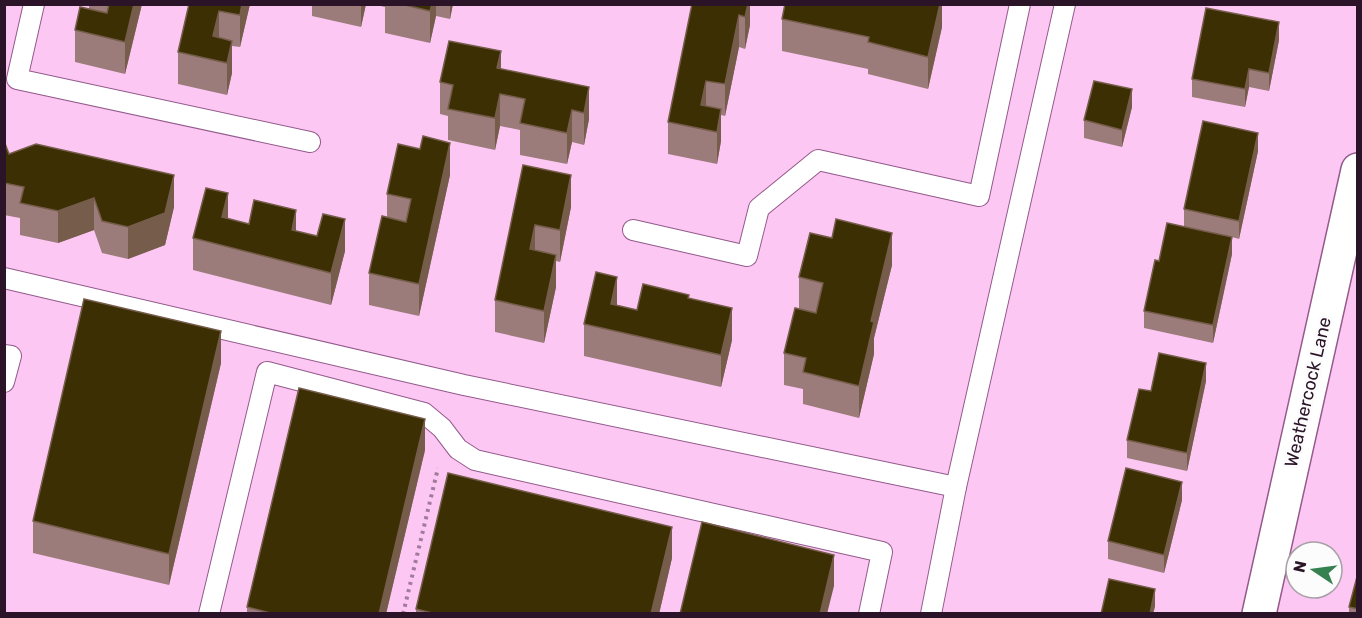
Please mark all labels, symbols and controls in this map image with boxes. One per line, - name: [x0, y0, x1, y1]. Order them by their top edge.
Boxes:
- street label: Weathercock Lane: [1280, 315, 1336, 469]
- north arrow: [1284, 540, 1344, 600]
- text: N: [1289, 559, 1310, 574]

